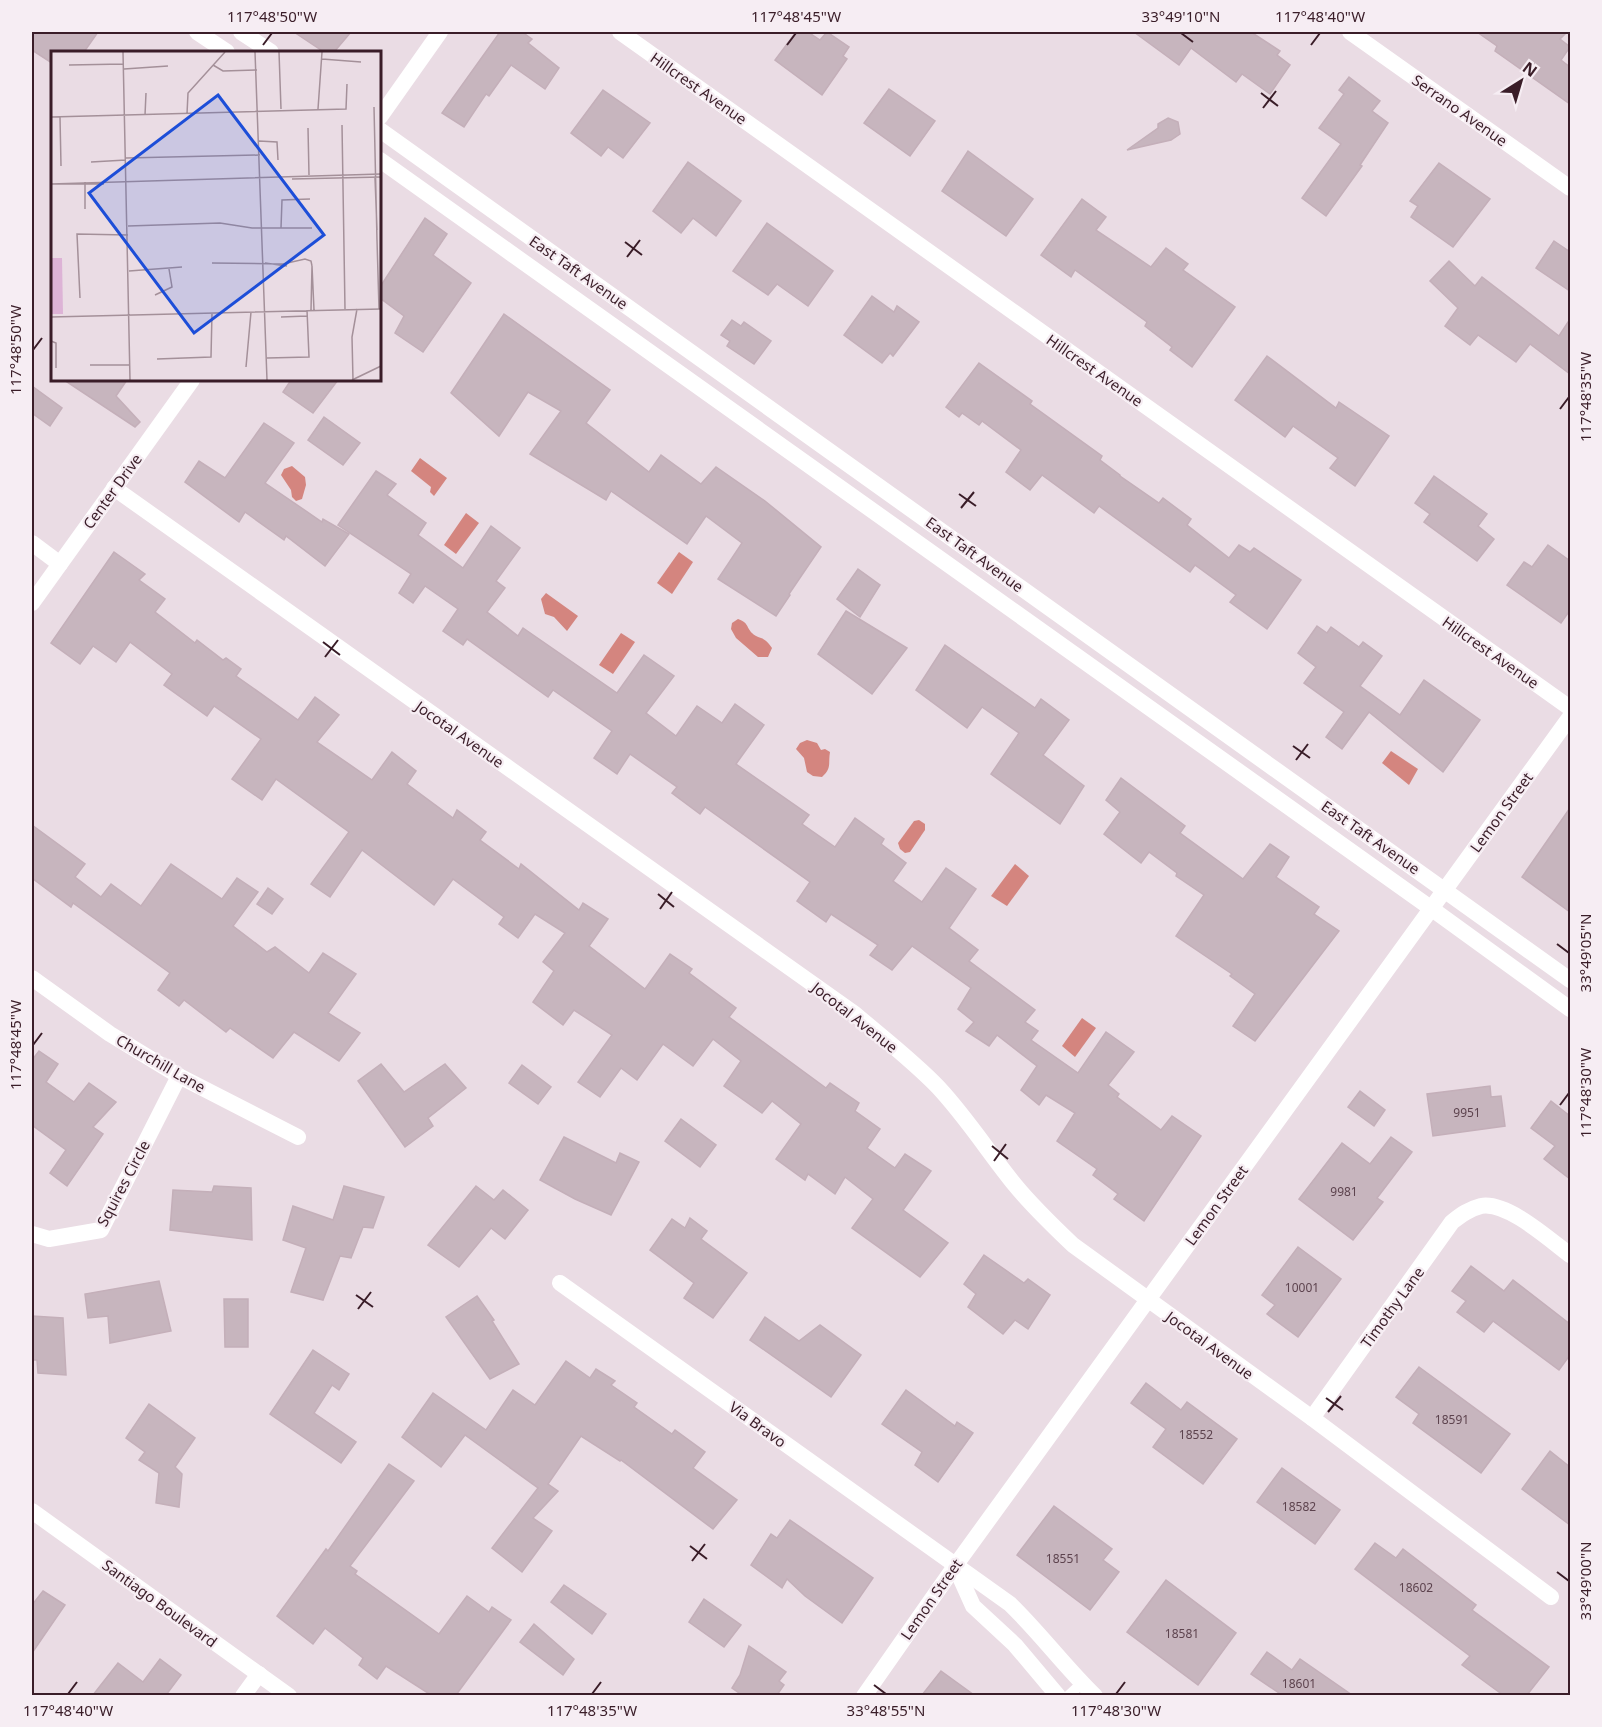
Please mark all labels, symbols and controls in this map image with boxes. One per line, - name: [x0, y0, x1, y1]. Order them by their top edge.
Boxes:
- text: 117°48'50"W: [227, 6, 317, 26]
- text: 117°48'45"W: [751, 6, 841, 26]
- text: 33°49'10"N: [1142, 6, 1220, 26]
- text: 117°48'40"W: [1275, 6, 1365, 26]
- street label: Hillcrest Avenue: [647, 47, 751, 129]
- inset map: [51, 51, 381, 381]
- north arrow: [1491, 51, 1551, 111]
- text: N: [1518, 56, 1542, 82]
- street label: Serrano Avenue: [1408, 70, 1512, 150]
- street label: East Taft Avenue: [526, 231, 632, 313]
- text: 117°48'50"W: [5, 305, 25, 395]
- street label: Hillcrest Avenue: [1043, 329, 1147, 411]
- text: 117°48'35"W: [1575, 352, 1595, 442]
- street label: Center Drive: [78, 449, 146, 533]
- street label: East Taft Avenue: [922, 512, 1028, 596]
- street label: Hillcrest Avenue: [1439, 611, 1543, 693]
- street label: Jocotal Avenue: [410, 695, 508, 772]
- street label: Lemon Street: [1465, 767, 1537, 856]
- street label: East Taft Avenue: [1318, 796, 1424, 878]
- text: 33°49'05"N: [1575, 914, 1595, 992]
- street label: Jocotal Avenue: [806, 976, 902, 1057]
- text: 117°48'45"W: [5, 1000, 25, 1090]
- street label: Churchill Lane: [113, 1029, 209, 1097]
- text: 117°48'30"W: [1575, 1048, 1595, 1138]
- house number: 9951: [1453, 1104, 1481, 1121]
- street label: Squires Circle: [92, 1136, 154, 1230]
- street label: Lemon Street: [1180, 1160, 1252, 1249]
- house number: 9981: [1330, 1183, 1358, 1200]
- street label: Timothy Lane: [1356, 1262, 1428, 1352]
- house number: 10001: [1285, 1279, 1319, 1296]
- street label: Jocotal Avenue: [1161, 1305, 1258, 1384]
- street label: Via Bravo: [725, 1397, 791, 1451]
- house number: 18591: [1435, 1411, 1469, 1428]
- house number: 18552: [1179, 1426, 1213, 1443]
- house number: 18582: [1282, 1498, 1316, 1515]
- text: 33°49'00"N: [1575, 1542, 1595, 1620]
- house number: 18551: [1046, 1550, 1080, 1567]
- street label: Lemon Street: [896, 1554, 967, 1643]
- street label: Santiago Boulevard: [99, 1555, 221, 1651]
- house number: 18602: [1399, 1579, 1433, 1596]
- house number: 18581: [1165, 1625, 1199, 1642]
- house number: 18601: [1282, 1675, 1316, 1692]
- text: 117°48'40"W: [23, 1700, 113, 1720]
- text: 117°48'35"W: [547, 1700, 637, 1720]
- text: 33°48'55"N: [847, 1700, 925, 1720]
- text: 117°48'30"W: [1071, 1700, 1161, 1720]

